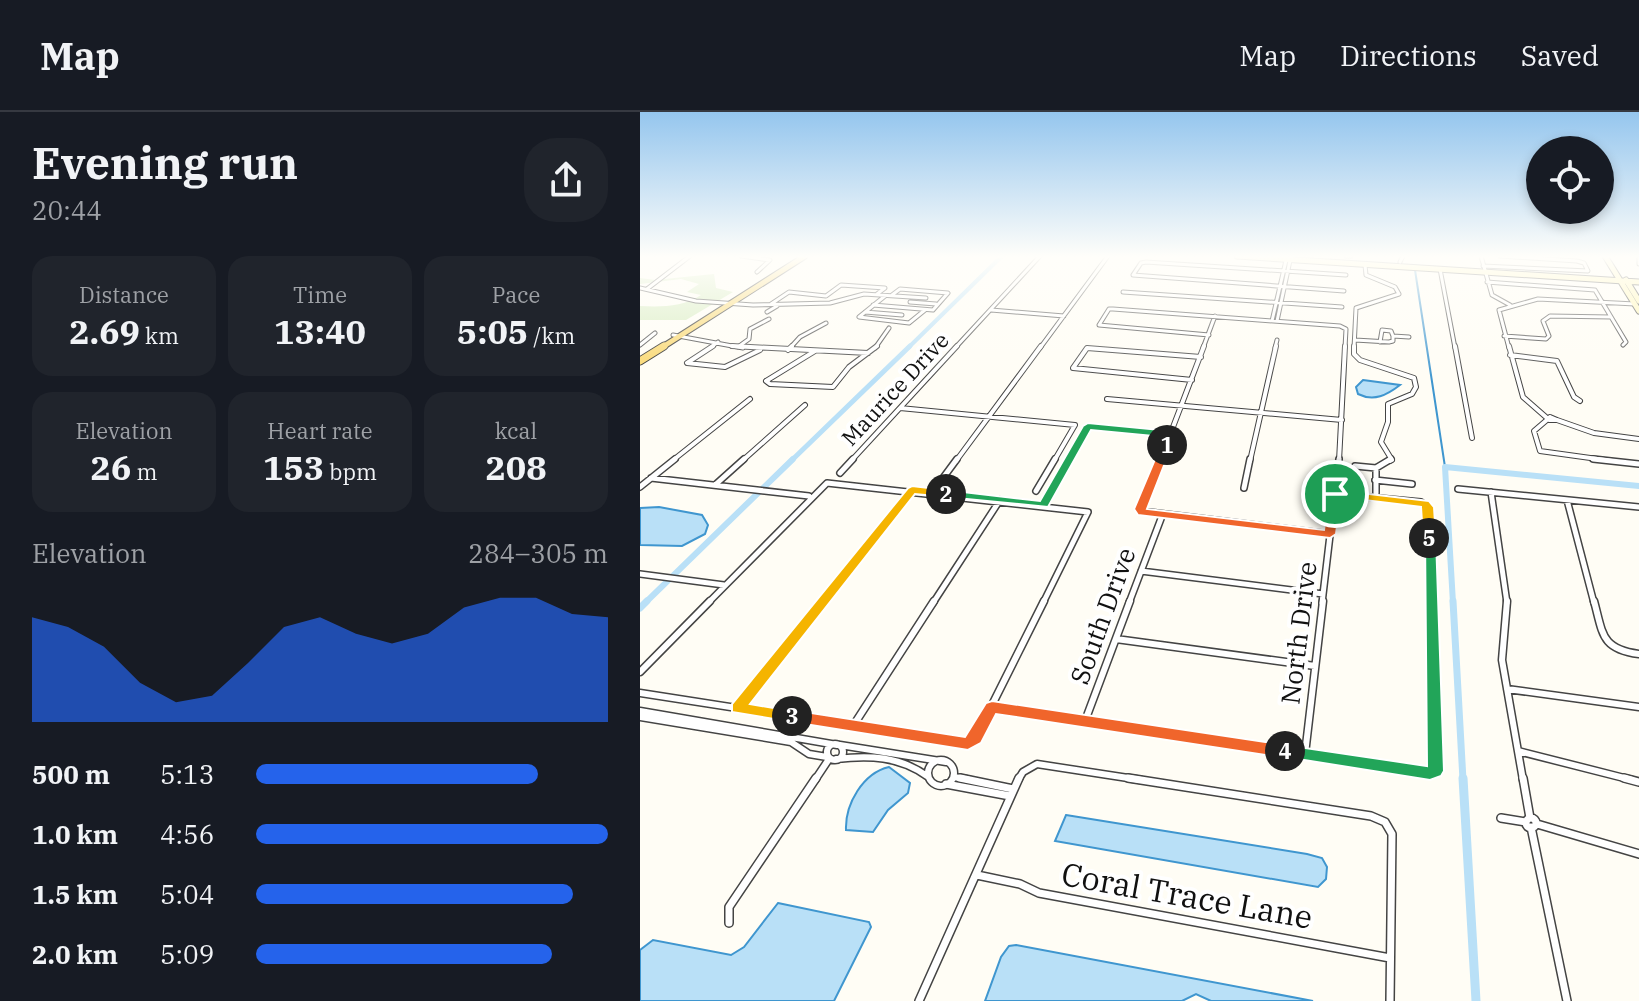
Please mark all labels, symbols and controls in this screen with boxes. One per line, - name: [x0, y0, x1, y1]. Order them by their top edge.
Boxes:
- text: Map: [40, 31, 120, 80]
- text: Map: [1239, 37, 1296, 74]
- text: Directions: [1340, 37, 1477, 74]
- text: Saved: [1521, 37, 1599, 74]
- text: Evening run: [32, 134, 298, 191]
- map controls: [1526, 136, 1614, 224]
- button: locate: [1526, 136, 1614, 224]
- button: share: [524, 138, 608, 222]
- text: 20:44: [32, 193, 102, 227]
- text: Distance: [79, 280, 169, 309]
- text: Time: [293, 280, 347, 309]
- text: Pace: [492, 280, 540, 309]
- text: 2.69: [69, 309, 140, 353]
- text: 13:40: [274, 309, 366, 353]
- text: 5:05: [457, 309, 528, 353]
- text: km: [140, 321, 179, 350]
- text: /km: [528, 321, 575, 350]
- street label: Maurice Drive: [835, 326, 955, 452]
- text: Elevation: [76, 416, 172, 445]
- text: Heart rate: [267, 416, 373, 445]
- text: kcal: [495, 416, 537, 445]
- pin: 1: [1147, 425, 1187, 465]
- text: 1: [1160, 430, 1174, 459]
- text: 26: [91, 445, 131, 489]
- text: 153: [263, 445, 324, 489]
- text: 208: [485, 445, 547, 489]
- text: m: [131, 457, 157, 486]
- text: bpm: [324, 457, 377, 486]
- pin: [1301, 460, 1369, 528]
- icon: arrive: [1313, 472, 1357, 516]
- pin: 2: [926, 474, 966, 514]
- text: 2: [939, 479, 953, 508]
- pin: 5: [1409, 518, 1449, 558]
- text: 5: [1422, 523, 1436, 552]
- text: Elevation: [32, 536, 147, 570]
- text: 284–305 m: [468, 536, 608, 570]
- street label: South Drive: [1062, 543, 1143, 689]
- street label: North Drive: [1272, 560, 1324, 706]
- pin: 3: [772, 696, 812, 736]
- text: 3: [785, 701, 799, 730]
- pin: 4: [1265, 731, 1305, 771]
- text: 4: [1278, 736, 1292, 765]
- text: 500 m: [32, 757, 110, 791]
- text: 5:13: [160, 757, 214, 791]
- text: 1.0 km: [32, 817, 118, 851]
- text: 4:56: [160, 817, 214, 851]
- street label: Coral Trace Lane: [1058, 852, 1316, 938]
- text: 1.5 km: [32, 877, 118, 911]
- text: 5:04: [160, 877, 214, 911]
- text: 2.0 km: [32, 937, 118, 971]
- text: 5:09: [160, 937, 214, 971]

